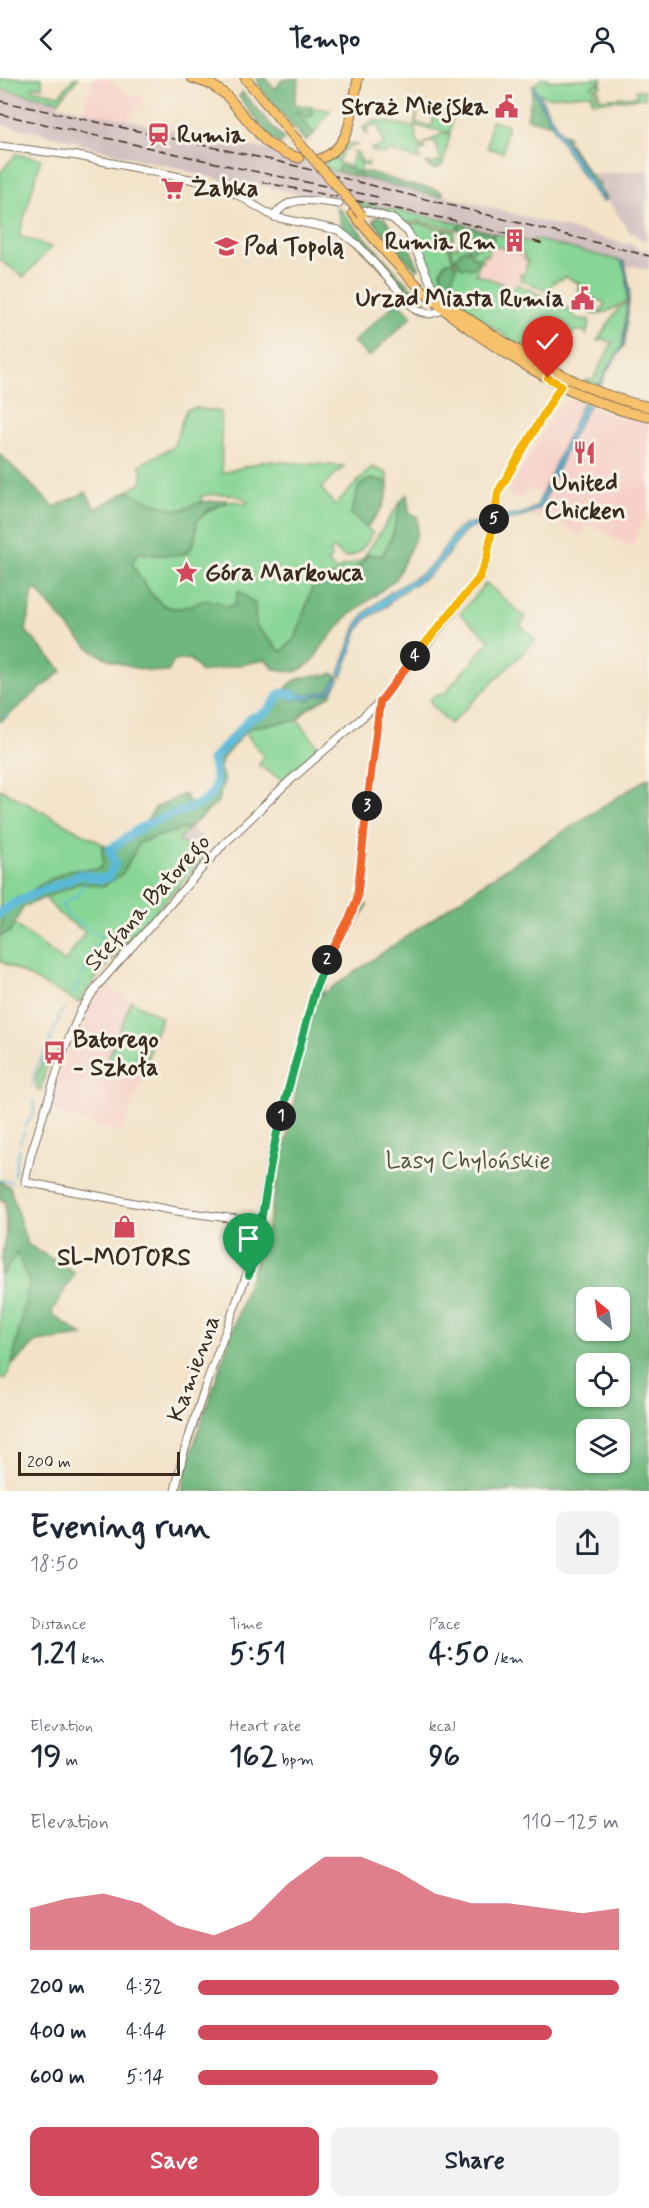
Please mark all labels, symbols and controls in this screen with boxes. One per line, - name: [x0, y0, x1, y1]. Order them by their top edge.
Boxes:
- text: Tempo: [289, 22, 360, 57]
- icon: back: [30, 23, 63, 56]
- icon: person: [586, 23, 619, 56]
- place label: Straż Miejska: [341, 92, 489, 123]
- public building icon: Straż Miejska: [493, 93, 519, 119]
- place label: Rumia: [177, 120, 246, 151]
- station icon: Rumia: [146, 121, 172, 147]
- place label: Żabka: [191, 174, 259, 205]
- supermarket icon: Żabka: [160, 175, 186, 201]
- place label: Rumia Rm: [385, 227, 496, 258]
- building icon: Rumia Rm: [501, 228, 527, 254]
- place label: Pod Topolą: [244, 232, 344, 263]
- school or university icon: Pod Topolą: [213, 233, 239, 259]
- place label: Urzad Miasta Rumia: [356, 284, 564, 315]
- public building icon: Urzad Miasta Rumia: [569, 285, 595, 311]
- pin: [522, 316, 573, 378]
- icon: check: [531, 325, 564, 358]
- restaurant icon: United Chicken: [572, 439, 598, 465]
- place label: United Chicken: [545, 468, 625, 527]
- pin: 5: [479, 504, 509, 534]
- text: 5: [489, 508, 499, 529]
- place label: Góra Markowca: [205, 558, 364, 589]
- place icon: Góra Markowca: [174, 559, 200, 585]
- pin: 4: [400, 641, 430, 671]
- text: 4: [410, 645, 420, 666]
- pin: 3: [352, 791, 382, 821]
- text: 3: [363, 795, 371, 816]
- street label: Stefana Batorego: [78, 828, 220, 980]
- pin: 2: [312, 945, 342, 975]
- text: 2: [323, 949, 331, 970]
- place label: Batorego - Szkoła: [73, 1025, 159, 1084]
- bus stop icon: Batorego - Szkoła: [42, 1040, 68, 1066]
- pin: 1: [266, 1101, 296, 1131]
- text: 1: [277, 1105, 285, 1126]
- park label: Lasy Chylońskie: [386, 1146, 550, 1177]
- pin: [223, 1213, 274, 1275]
- shop icon: SL-MOTORS: [111, 1214, 137, 1240]
- icon: arrive: [232, 1222, 265, 1255]
- place label: SL-MOTORS: [57, 1243, 191, 1274]
- north arrow: [576, 1287, 630, 1341]
- map controls: [576, 1287, 630, 1473]
- street label: Kamienna: [161, 1311, 228, 1426]
- button: locate: [576, 1353, 630, 1407]
- button: layers: [576, 1419, 630, 1473]
- scale bar: [18, 1449, 180, 1476]
- text: 200 m: [27, 1452, 71, 1473]
- text: Evening run: [30, 1506, 210, 1550]
- button: share: [556, 1511, 619, 1574]
- text: 18:50: [30, 1551, 79, 1578]
- text: Distance: [30, 1614, 86, 1635]
- text: Time: [229, 1614, 263, 1635]
- text: Pace: [429, 1614, 461, 1635]
- text: 1.21: [30, 1635, 77, 1674]
- text: 5:51: [229, 1635, 286, 1674]
- text: 4:50: [429, 1635, 489, 1674]
- text: km: [77, 1648, 105, 1669]
- text: /km: [489, 1648, 524, 1669]
- text: Elevation: [30, 1716, 93, 1737]
- text: Heart rate: [229, 1716, 301, 1737]
- text: kcal: [429, 1716, 456, 1737]
- text: 19: [30, 1737, 61, 1776]
- text: 162: [229, 1737, 277, 1776]
- text: 96: [429, 1737, 460, 1776]
- text: m: [61, 1750, 78, 1771]
- text: bpm: [277, 1750, 314, 1771]
- text: Elevation: [30, 1809, 109, 1836]
- text: 110–125 m: [522, 1809, 619, 1836]
- text: 200 m: [30, 1974, 85, 2001]
- text: 4:32: [126, 1974, 163, 2001]
- text: 400 m: [30, 2019, 86, 2046]
- text: 4:44: [126, 2019, 167, 2046]
- text: 600 m: [30, 2064, 85, 2091]
- text: 5:14: [126, 2064, 164, 2091]
- button: Save: [30, 2127, 319, 2196]
- button: Share: [331, 2127, 619, 2196]

